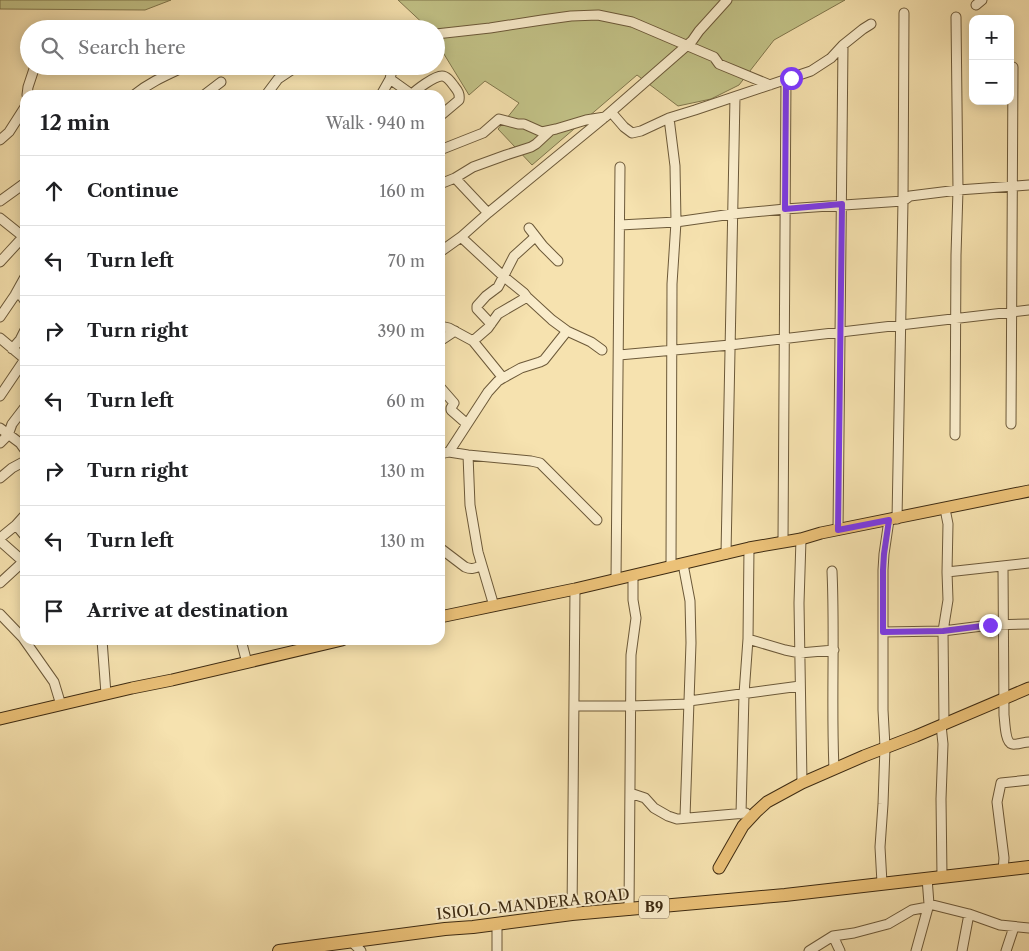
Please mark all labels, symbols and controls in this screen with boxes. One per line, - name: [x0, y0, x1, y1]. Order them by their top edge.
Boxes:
- map controls: [969, 15, 1014, 105]
- button: +: [969, 15, 1014, 60]
- search box: [20, 20, 445, 75]
- icon: search: [38, 34, 66, 62]
- text: Search here: [78, 36, 186, 59]
- button: −: [969, 60, 1014, 105]
- route start: [780, 67, 803, 90]
- text: 12 min: [40, 110, 110, 135]
- text: Walk · 940 m: [326, 113, 425, 133]
- icon: ahead: [40, 177, 68, 205]
- text: Continue: [87, 179, 179, 202]
- text: 160 m: [380, 181, 425, 201]
- icon: left: [40, 247, 68, 275]
- text: Turn left: [87, 249, 174, 272]
- text: 70 m: [388, 251, 425, 271]
- icon: right: [40, 317, 68, 345]
- text: Turn right: [87, 319, 188, 342]
- text: 390 m: [378, 321, 425, 341]
- icon: left: [40, 387, 68, 415]
- text: Turn left: [87, 389, 174, 412]
- text: 60 m: [386, 391, 425, 411]
- icon: right: [40, 457, 68, 485]
- text: Turn right: [87, 459, 188, 482]
- text: 130 m: [380, 461, 425, 481]
- icon: left: [40, 527, 68, 555]
- text: Turn left: [87, 529, 174, 552]
- text: 130 m: [380, 531, 425, 551]
- icon: arrive: [40, 597, 68, 625]
- text: Arrive at destination: [87, 599, 288, 622]
- route end: [979, 614, 1002, 637]
- street label: ISIOLO-MANDERA ROAD: [436, 884, 630, 924]
- road number: B9: [639, 896, 669, 919]

